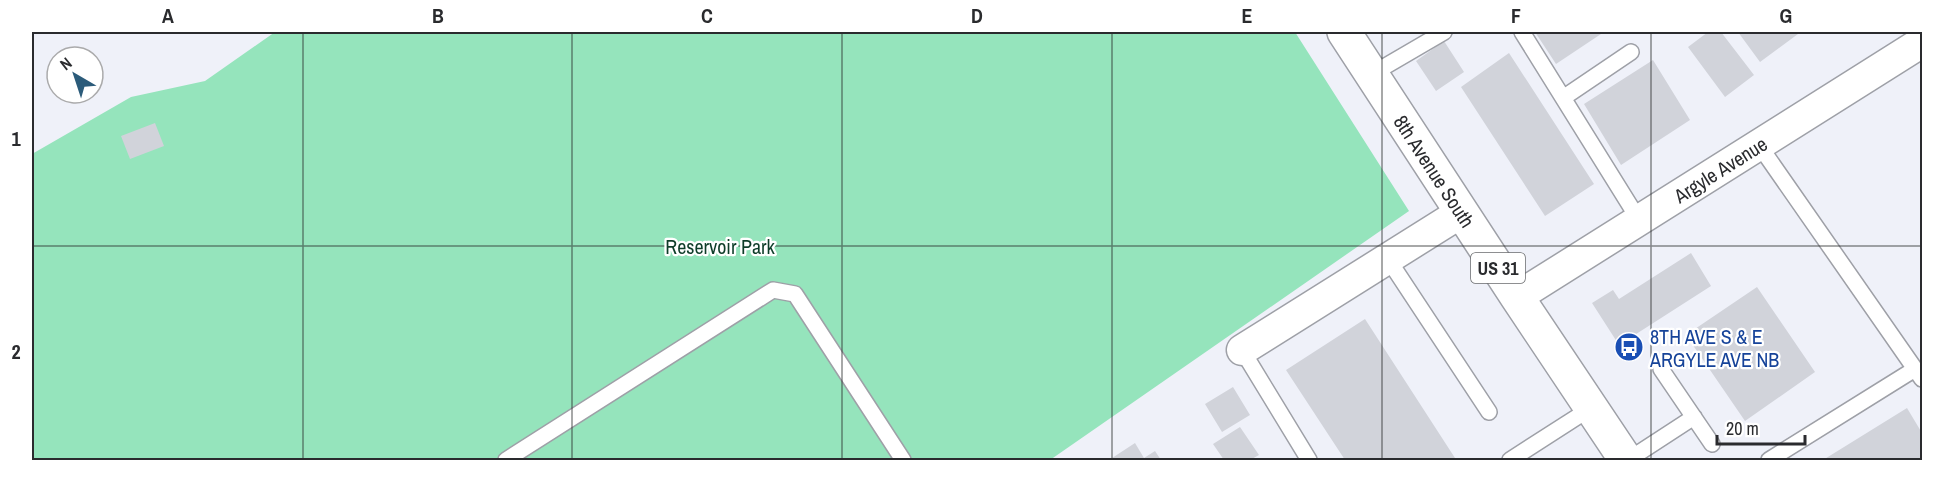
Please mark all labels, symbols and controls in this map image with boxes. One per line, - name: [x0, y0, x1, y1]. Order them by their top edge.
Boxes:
- text: A: [162, 2, 174, 29]
- text: B: [432, 2, 444, 29]
- text: C: [701, 2, 713, 29]
- text: D: [971, 2, 983, 29]
- text: E: [1242, 2, 1253, 29]
- text: F: [1511, 2, 1521, 29]
- text: G: [1780, 2, 1792, 29]
- north arrow: [45, 45, 105, 105]
- text: N: [55, 52, 76, 75]
- street label: 8th Avenue South: [1388, 109, 1481, 233]
- text: 1: [11, 125, 21, 152]
- street label: Argyle Avenue: [1667, 130, 1772, 209]
- park label: Reservoir Park: [665, 233, 775, 260]
- road number: US 31: [1471, 253, 1525, 283]
- place label: 8TH AVE S & E ARGYLE AVE NB: [1649, 323, 1779, 373]
- bus stop icon: 8TH AVE S & E ARGYLE AVE NB: [1613, 331, 1645, 363]
- text: 2: [11, 338, 21, 365]
- scale bar: [1717, 408, 1806, 446]
- text: 20 m: [1726, 416, 1759, 441]

